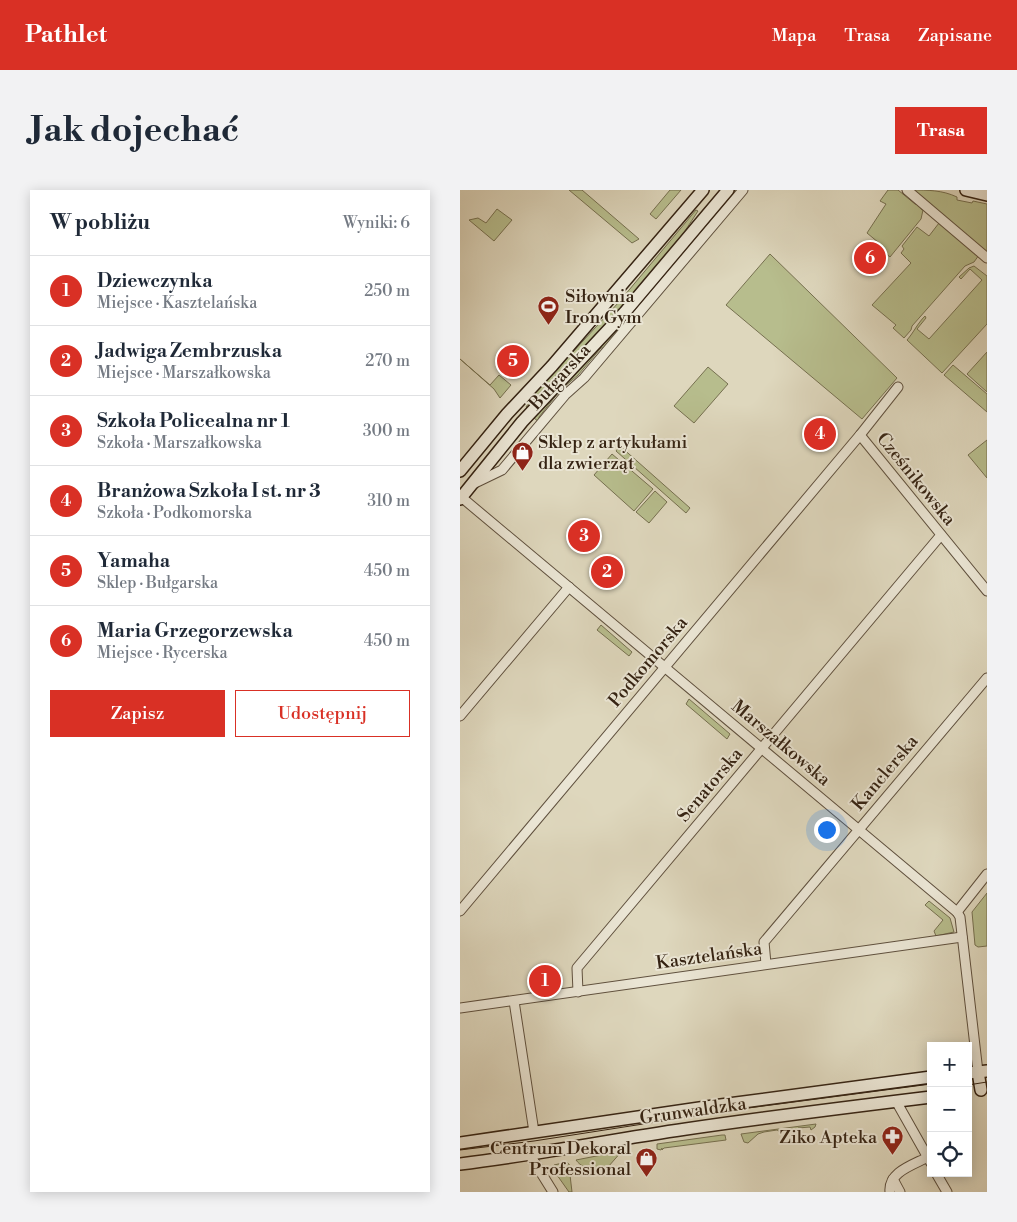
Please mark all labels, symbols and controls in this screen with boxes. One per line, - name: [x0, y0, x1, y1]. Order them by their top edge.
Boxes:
- text: Pathlet: [25, 20, 107, 50]
- text: Mapa: [772, 24, 816, 47]
- text: Trasa: [844, 24, 890, 47]
- text: Zapisane: [918, 24, 992, 47]
- button: Trasa: [895, 107, 987, 154]
- text: Jak dojechać: [30, 109, 239, 152]
- text: W pobliżu: [50, 210, 150, 236]
- text: Wyniki: 6: [343, 213, 410, 233]
- pin: 6: [854, 239, 886, 277]
- text: Dziewczynka: [97, 269, 213, 293]
- text: 1: [62, 281, 70, 301]
- text: 250 m: [364, 281, 410, 301]
- place label: Siłownia Iron Gym: [565, 285, 642, 329]
- text: Miejsce · Kasztelańska: [97, 293, 257, 313]
- sports icon: Siłownia Iron Gym: [537, 294, 561, 325]
- street label: Bułgarska: [524, 338, 596, 416]
- text: Jadwiga Zembrzuska: [97, 339, 282, 363]
- pin: 5: [497, 342, 529, 380]
- text: 2: [61, 351, 71, 371]
- text: 270 m: [365, 351, 410, 371]
- text: Miejsce · Marszałkowska: [97, 363, 271, 383]
- text: Szkoła Policealna nr 1: [97, 409, 290, 433]
- pin: 4: [804, 415, 836, 453]
- text: 3: [61, 421, 71, 441]
- text: 300 m: [363, 421, 410, 441]
- street label: Cześnikowska: [871, 428, 961, 531]
- place label: Sklep z artykułami dla zwierząt: [538, 431, 688, 475]
- text: Szkoła · Marszałkowska: [97, 433, 262, 453]
- shop icon: Sklep z artykułami dla zwierząt: [510, 440, 534, 471]
- text: Branżowa Szkoła I st. nr 3: [97, 479, 321, 503]
- text: 4: [61, 491, 71, 511]
- text: 310 m: [367, 491, 410, 511]
- text: Szkoła · Podkomorska: [97, 503, 252, 523]
- pin: 3: [568, 517, 600, 555]
- text: Yamaha: [97, 549, 170, 573]
- pin: 2: [591, 553, 623, 591]
- text: 5: [61, 561, 71, 581]
- text: 450 m: [364, 561, 410, 581]
- text: Sklep · Bułgarska: [97, 573, 218, 593]
- street label: Podkomorska: [603, 611, 693, 712]
- text: Maria Grzegorzewska: [97, 619, 293, 643]
- text: 6: [61, 631, 71, 651]
- text: 450 m: [364, 631, 410, 651]
- text: Miejsce · Rycerska: [97, 643, 228, 663]
- button: Zapisz: [50, 690, 225, 737]
- button: Udostępnij: [235, 690, 410, 737]
- street label: Marszałkowska: [727, 695, 836, 792]
- street label: Kanclerska: [847, 730, 924, 816]
- street label: Senatorska: [672, 742, 748, 827]
- your location: [814, 817, 840, 843]
- street label: Kasztelańska: [654, 937, 764, 975]
- pin: 1: [529, 962, 561, 1000]
- map controls: [927, 1042, 972, 1177]
- button: +: [927, 1042, 972, 1087]
- button: −: [927, 1087, 972, 1132]
- street label: Grunwaldzka: [638, 1092, 749, 1130]
- pharmacy icon: Ziko Apteka: [881, 1125, 905, 1156]
- place label: Ziko Apteka: [779, 1126, 878, 1149]
- button: locate: [927, 1132, 972, 1177]
- place label: Centrum Dekoral Professional: [490, 1137, 632, 1181]
- shop icon: Centrum Dekoral Professional: [635, 1146, 659, 1177]

